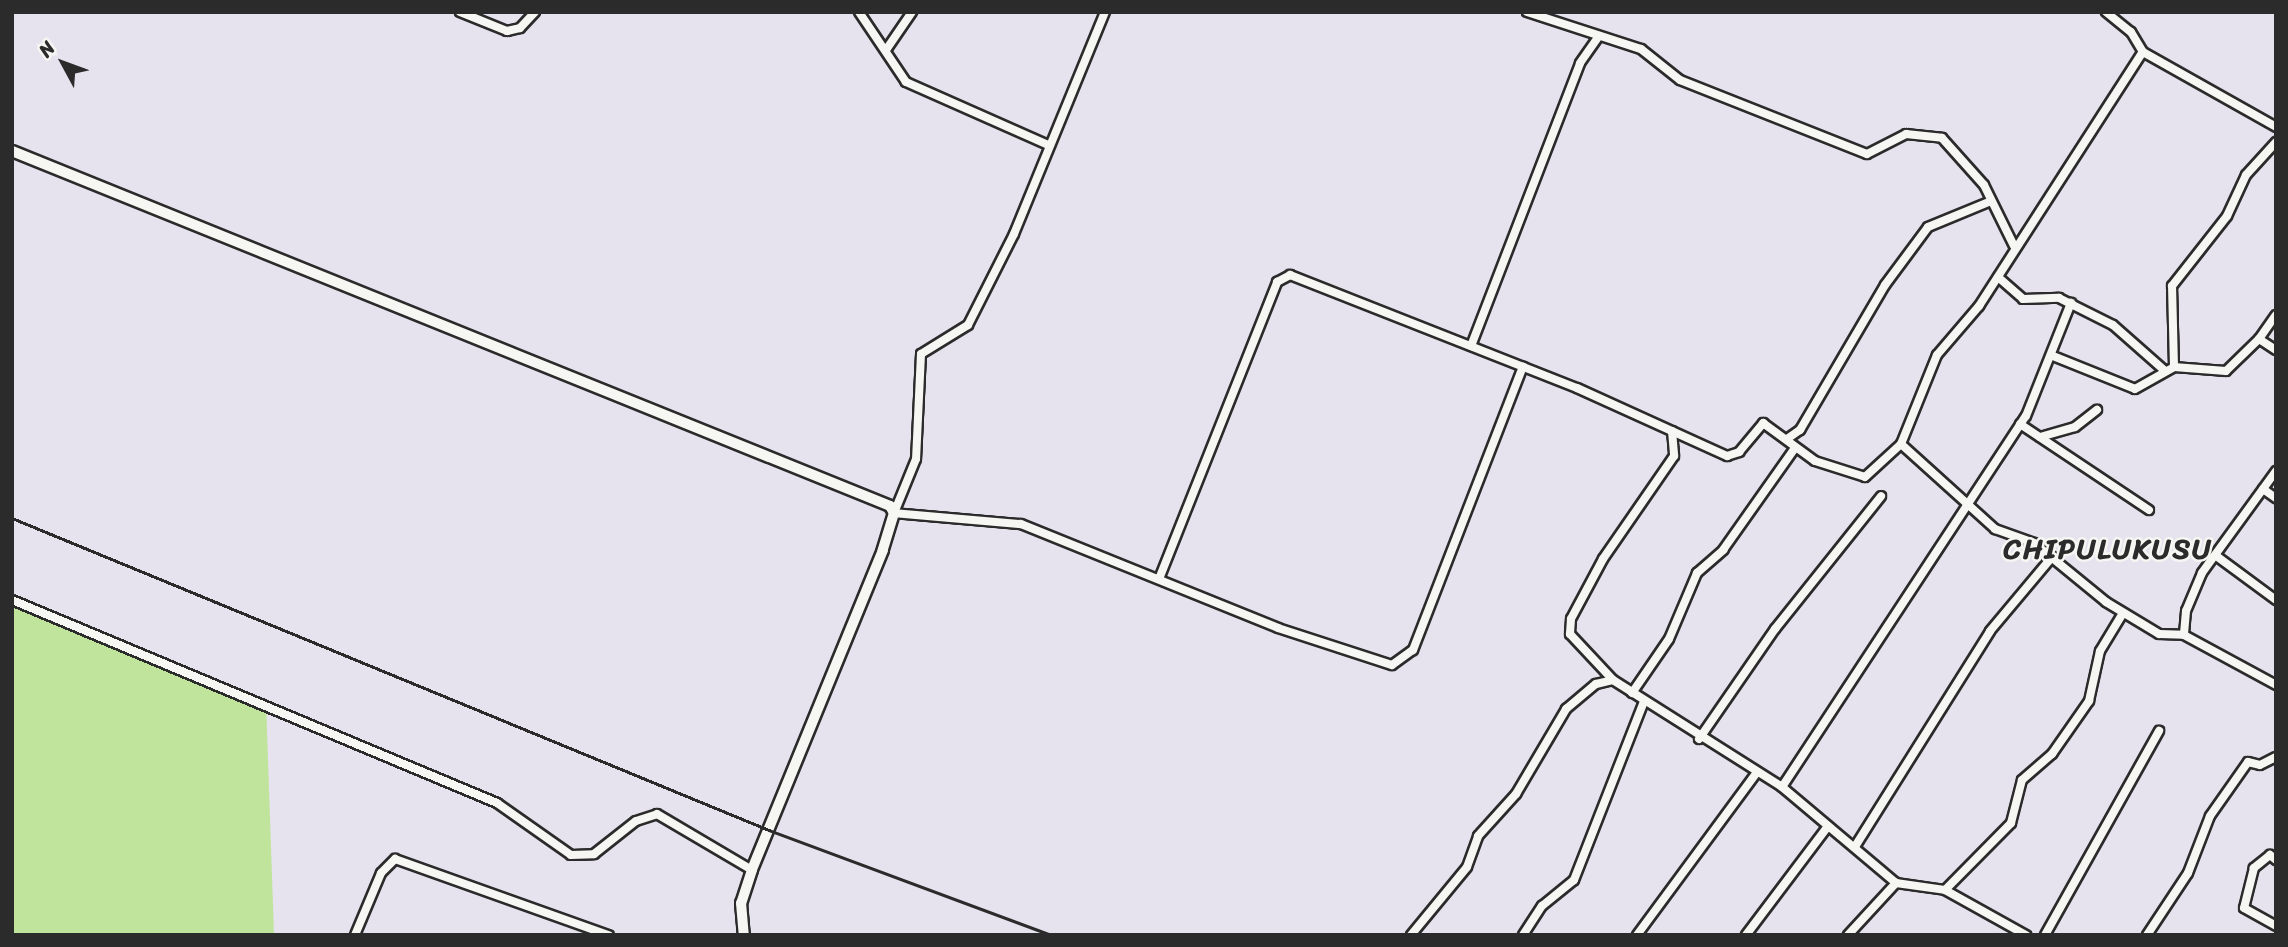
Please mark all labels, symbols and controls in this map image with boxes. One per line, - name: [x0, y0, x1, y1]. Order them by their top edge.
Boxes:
- north arrow: [28, 28, 98, 98]
- text: N: [30, 33, 64, 65]
- district label: CHIPULUKUSU: [2007, 532, 2209, 566]

